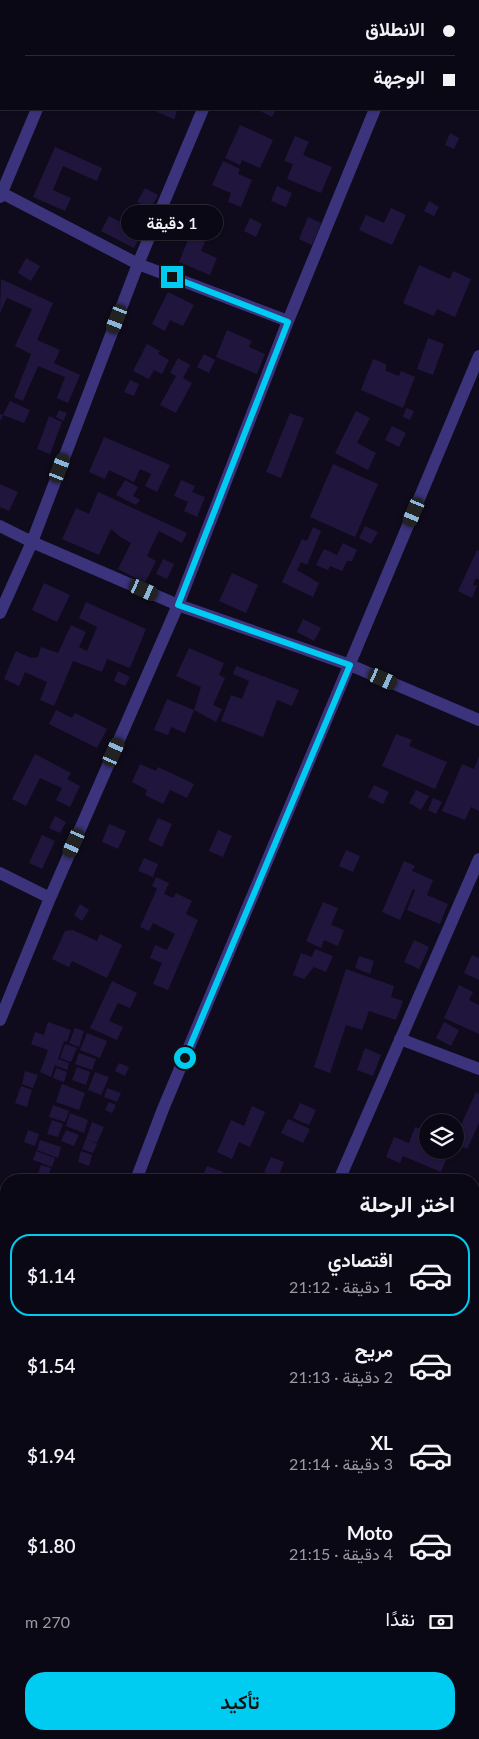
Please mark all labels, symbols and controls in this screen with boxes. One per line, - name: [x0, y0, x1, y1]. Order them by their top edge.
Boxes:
- text: الانطلاق: [365, 17, 425, 40]
- text: الوجهة: [373, 65, 425, 88]
- callout: 1 دقيقة: [121, 204, 223, 240]
- text: 1 دقيقة: [147, 213, 197, 232]
- route end: [161, 266, 183, 288]
- car: [104, 302, 129, 336]
- car: [47, 451, 72, 485]
- car: [401, 495, 426, 529]
- car: [127, 577, 160, 603]
- car: [366, 666, 399, 692]
- car: [101, 735, 126, 769]
- car: [61, 826, 86, 860]
- route start: [174, 1047, 196, 1069]
- map controls: [419, 1114, 464, 1159]
- button: layers: [419, 1114, 464, 1159]
- text: اختر الرحلة: [359, 1190, 455, 1217]
- text: اقتصادي: [328, 1248, 393, 1271]
- icon: car: [408, 1253, 453, 1298]
- text: $1.14: [27, 1264, 76, 1287]
- text: 1 دقيقة · 21:12: [289, 1277, 393, 1296]
- text: مريح: [355, 1338, 393, 1361]
- icon: car: [408, 1343, 453, 1388]
- text: $1.54: [27, 1354, 76, 1377]
- text: 2 دقيقة · 21:13: [289, 1367, 393, 1386]
- text: XL: [370, 1431, 393, 1454]
- icon: car: [408, 1433, 453, 1478]
- text: $1.94: [27, 1444, 76, 1467]
- text: 3 دقيقة · 21:14: [289, 1454, 393, 1473]
- text: Moto: [347, 1521, 393, 1544]
- icon: car: [408, 1523, 453, 1568]
- text: $1.80: [27, 1534, 76, 1557]
- text: 4 دقيقة · 21:15: [289, 1544, 393, 1563]
- text: نقدًا: [386, 1607, 415, 1630]
- icon: cash: [427, 1608, 455, 1636]
- text: 270 m: [25, 1612, 70, 1631]
- button: تأكيد: [25, 1672, 455, 1730]

